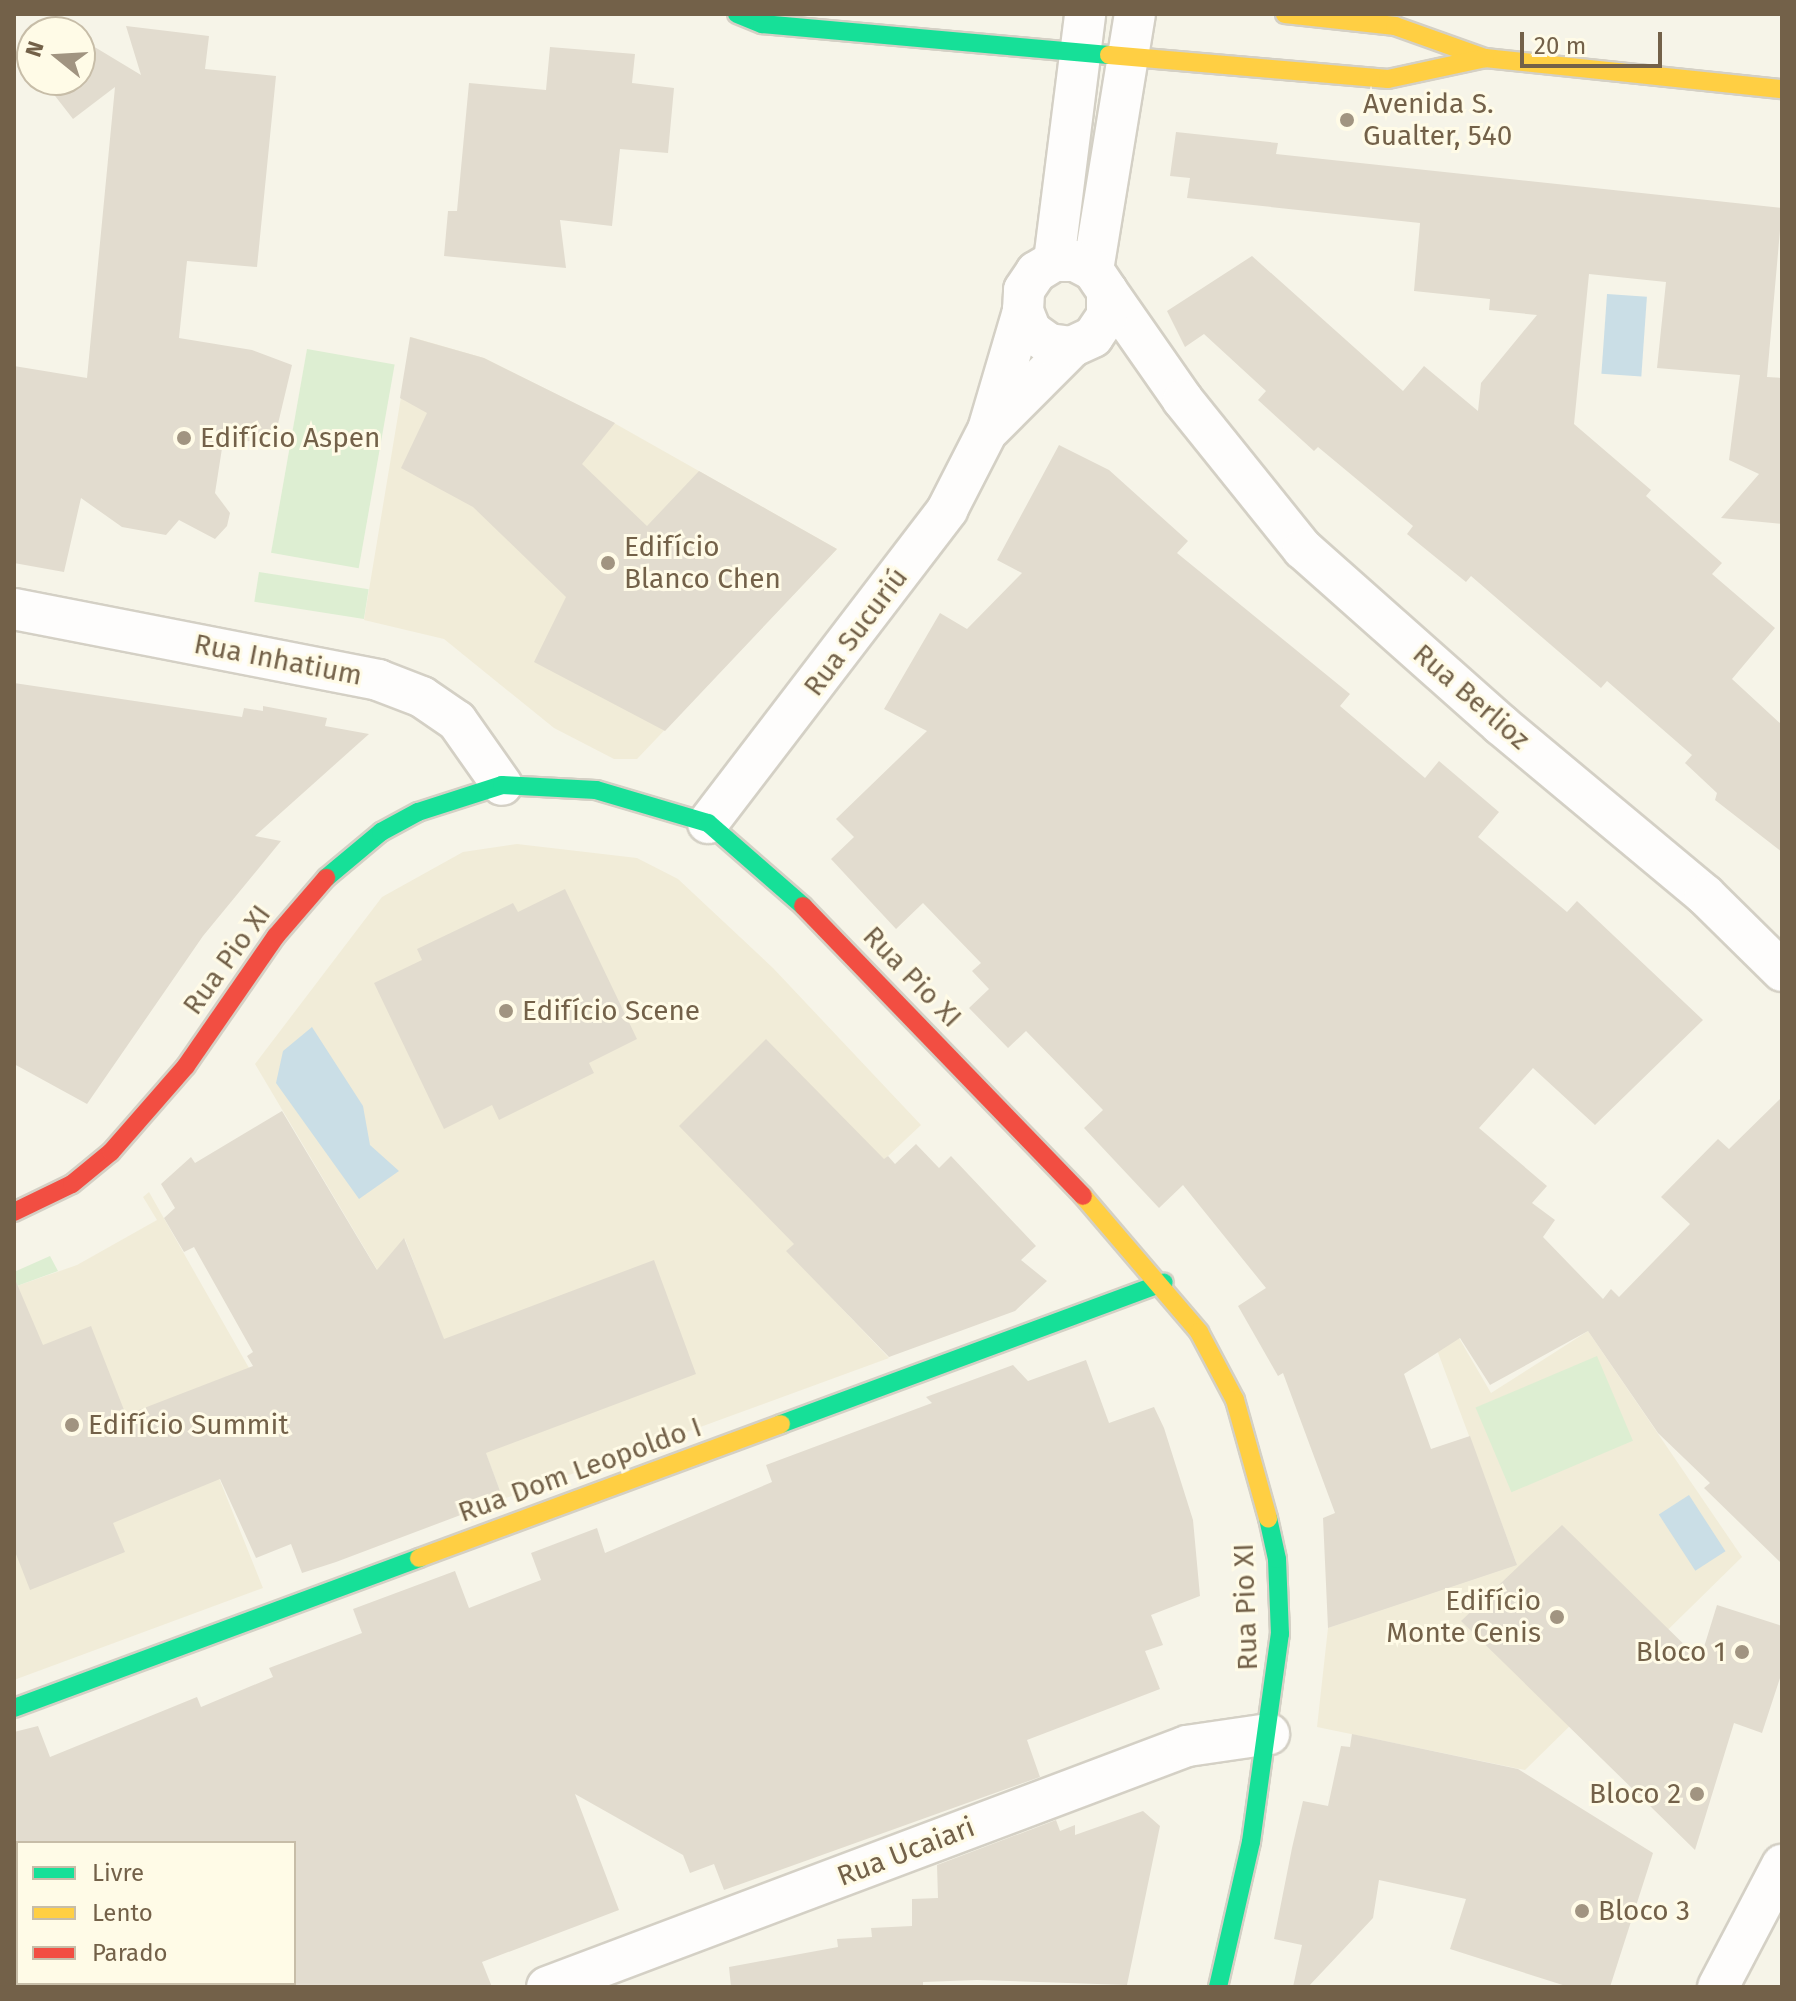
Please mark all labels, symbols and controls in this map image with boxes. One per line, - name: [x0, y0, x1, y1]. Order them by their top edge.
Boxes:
- north arrow: [16, 16, 96, 96]
- scale bar: [1524, 16, 1666, 66]
- text: 20 m: [1534, 32, 1586, 60]
- text: N: [20, 38, 50, 60]
- place label: Avenida S. Gualter, 540: [1363, 87, 1512, 153]
- marker: Avenida S. Gualter, 540: [1338, 111, 1356, 129]
- place label: Edifício Aspen: [200, 421, 380, 455]
- marker: Edifício Aspen: [175, 429, 193, 447]
- place label: Edifício Blanco Chen: [624, 530, 781, 596]
- marker: Edifício Blanco Chen: [599, 554, 617, 572]
- street label: Rua Sucuriú: [797, 561, 915, 703]
- street label: Rua Inhatium: [191, 627, 365, 693]
- street label: Rua Berlioz: [1406, 637, 1536, 757]
- street label: Rua Pio XI: [176, 899, 278, 1021]
- street label: Rua Pio XI: [856, 920, 968, 1034]
- place label: Edifício Scene: [522, 994, 700, 1028]
- marker: Edifício Scene: [497, 1002, 515, 1020]
- place label: Edifício Summit: [88, 1408, 289, 1442]
- street label: Rua Dom Leopoldo I: [454, 1410, 706, 1530]
- marker: Edifício Summit: [63, 1416, 81, 1434]
- street label: Rua Pio XI: [1227, 1543, 1265, 1671]
- place label: Edifício Monte Cenis: [1386, 1584, 1541, 1650]
- marker: Edifício Monte Cenis: [1548, 1608, 1566, 1626]
- place label: Bloco 1: [1636, 1635, 1726, 1669]
- marker: Bloco 1: [1733, 1643, 1751, 1661]
- place label: Bloco 2: [1589, 1777, 1681, 1811]
- marker: Bloco 2: [1688, 1785, 1706, 1803]
- street label: Rua Ucaiari: [832, 1810, 980, 1894]
- legend: [16, 1841, 296, 1985]
- text: Livre: [92, 1859, 144, 1887]
- place label: Bloco 3: [1598, 1894, 1690, 1928]
- text: Lento: [92, 1899, 153, 1927]
- marker: Bloco 3: [1573, 1902, 1591, 1920]
- text: Parado: [92, 1939, 168, 1967]

